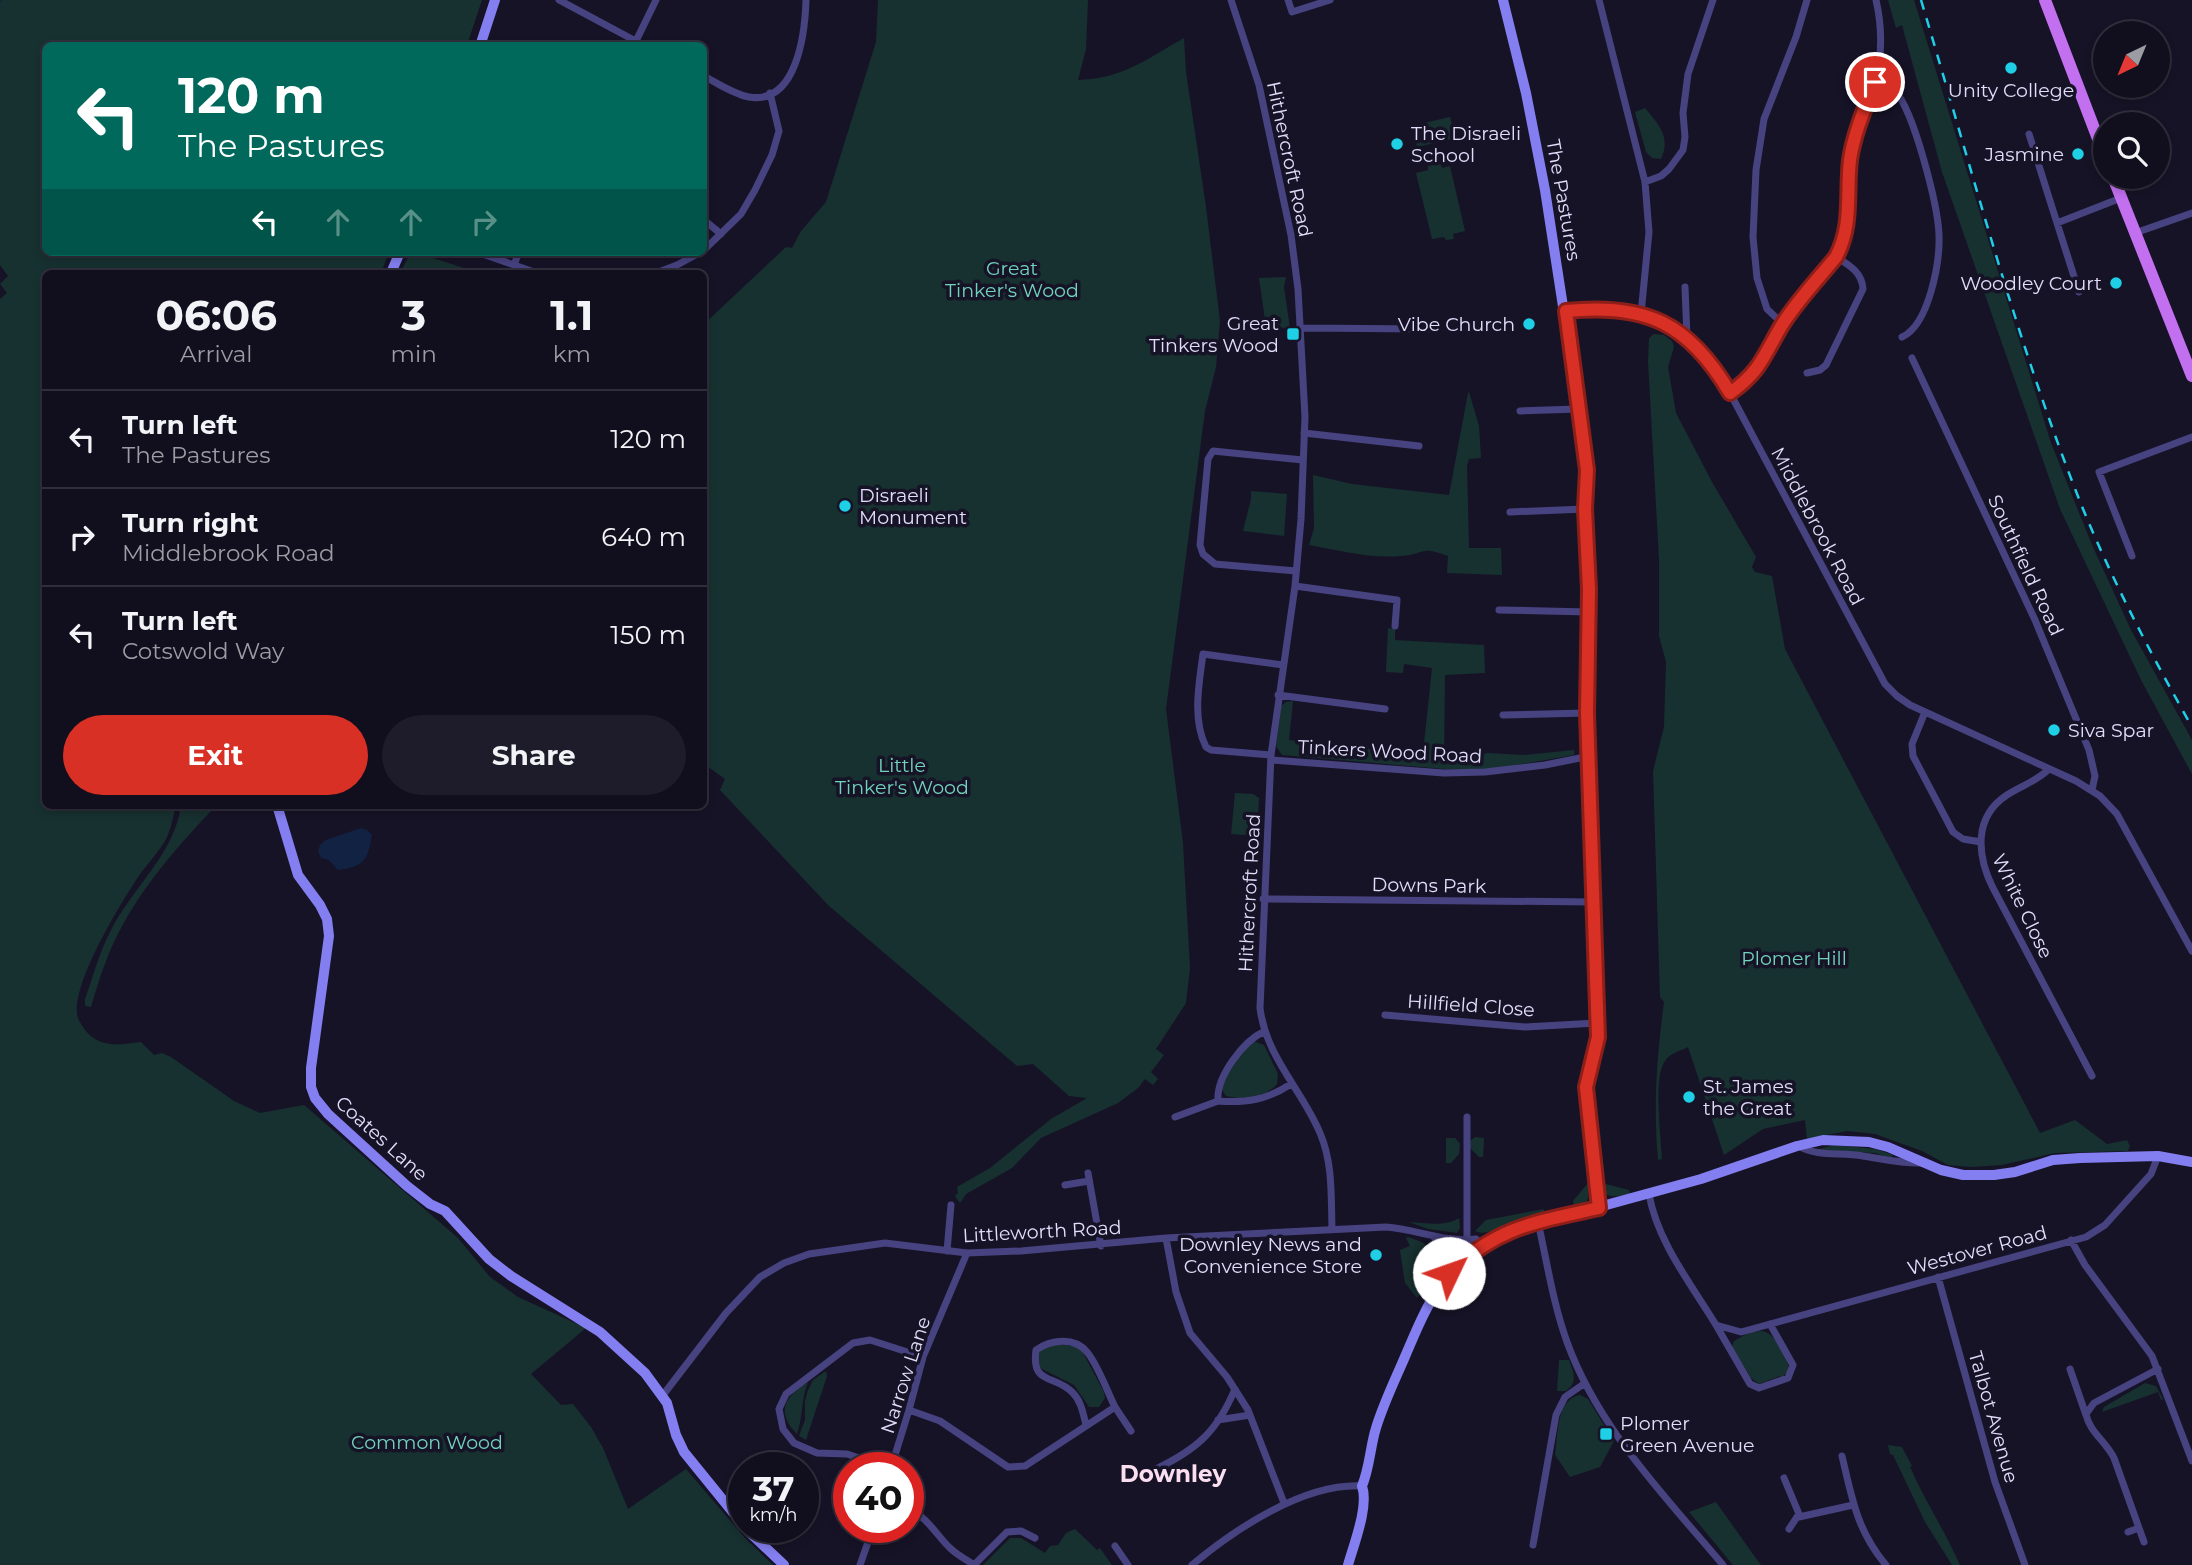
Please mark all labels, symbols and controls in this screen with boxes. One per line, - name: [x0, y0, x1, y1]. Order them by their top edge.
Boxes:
- north arrow: [2093, 21, 2170, 98]
- map controls: [2093, 21, 2170, 189]
- pin: [1845, 52, 1905, 112]
- marker: Unity College: [2003, 60, 2019, 76]
- icon: arrive: [1856, 63, 1894, 101]
- text: 120 m: [178, 66, 325, 125]
- icon: left: [63, 70, 154, 161]
- street label: Hithercroft Road: [1262, 79, 1317, 239]
- place label: Unity College: [1948, 79, 2074, 102]
- button: search: [2093, 112, 2170, 189]
- place label: The Disraeli School: [1411, 122, 1521, 167]
- text: The Pastures: [178, 126, 385, 165]
- marker: The Disraeli School: [1389, 136, 1405, 152]
- street label: The Pastures: [1542, 138, 1585, 262]
- place label: Jasmine: [1983, 143, 2064, 166]
- marker: Jasmine: [2070, 146, 2086, 162]
- icon: left: [246, 203, 284, 241]
- icon: ahead: [319, 203, 357, 241]
- icon: ahead: [392, 203, 430, 241]
- icon: right: [465, 203, 503, 241]
- park label: Great Tinker's Wood: [945, 257, 1079, 302]
- place label: Woodley Court: [1960, 272, 2102, 295]
- marker: Woodley Court: [2108, 275, 2124, 291]
- text: 06:06: [156, 289, 277, 341]
- text: 3: [401, 289, 426, 341]
- text: 1.1: [550, 289, 593, 341]
- place label: Great Tinkers Wood: [1149, 312, 1279, 357]
- place label: Vibe Church: [1398, 313, 1515, 336]
- marker: Vibe Church: [1521, 316, 1537, 332]
- marker: Great Tinkers Wood: [1285, 326, 1301, 342]
- text: Arrival: [180, 340, 253, 368]
- text: min: [391, 340, 437, 368]
- text: km: [553, 340, 591, 368]
- text: Turn left: [122, 409, 238, 441]
- icon: left: [63, 420, 101, 458]
- text: 120 m: [610, 423, 686, 455]
- text: The Pastures: [122, 441, 270, 469]
- street label: Middlebrook Road: [1766, 443, 1869, 609]
- place label: Disraeli Monument: [859, 484, 967, 529]
- street label: Southfield Road: [1983, 491, 2068, 639]
- marker: Disraeli Monument: [837, 498, 853, 514]
- text: Turn right: [122, 507, 258, 539]
- icon: right: [63, 518, 101, 556]
- text: 640 m: [601, 521, 686, 553]
- text: Middlebrook Road: [122, 539, 335, 567]
- text: Turn left: [122, 605, 238, 637]
- icon: left: [63, 616, 101, 654]
- text: 150 m: [610, 619, 686, 651]
- text: Cotswold Way: [122, 637, 285, 665]
- button: Exit: [63, 715, 368, 795]
- button: Share: [382, 715, 686, 795]
- place label: Siva Spar: [2068, 719, 2154, 742]
- marker: Siva Spar: [2046, 722, 2062, 738]
- street label: Tinkers Wood Road: [1297, 735, 1483, 768]
- park label: Little Tinker's Wood: [835, 754, 969, 799]
- street label: Hithercroft Road: [1234, 813, 1265, 973]
- street label: White Close: [1987, 850, 2058, 962]
- street label: Downs Park: [1372, 873, 1487, 898]
- park label: Plomer Hill: [1741, 947, 1847, 970]
- street label: Hillfield Close: [1406, 990, 1536, 1021]
- place label: St. James the Great: [1703, 1075, 1793, 1120]
- marker: St. James the Great: [1681, 1089, 1697, 1105]
- street label: Coates Lane: [331, 1091, 432, 1186]
- street label: Littleworth Road: [962, 1216, 1122, 1247]
- street label: Westover Road: [1905, 1221, 2049, 1280]
- place label: Downley News and Convenience Store: [1179, 1233, 1362, 1278]
- position arrow: [1412, 1236, 1486, 1310]
- marker: Downley News and Convenience Store: [1368, 1247, 1384, 1263]
- street label: Narrow Lane: [876, 1314, 935, 1437]
- street label: Talbot Avenue: [1964, 1349, 2023, 1486]
- place label: Plomer Green Avenue: [1620, 1412, 1755, 1457]
- marker: Plomer Green Avenue: [1598, 1426, 1614, 1442]
- park label: Common Wood: [351, 1431, 503, 1454]
- speed limit sign: 40: [833, 1452, 924, 1543]
- district label: Downley: [1120, 1460, 1226, 1488]
- text: 37: [752, 1467, 795, 1510]
- text: km/h: [749, 1504, 798, 1526]

